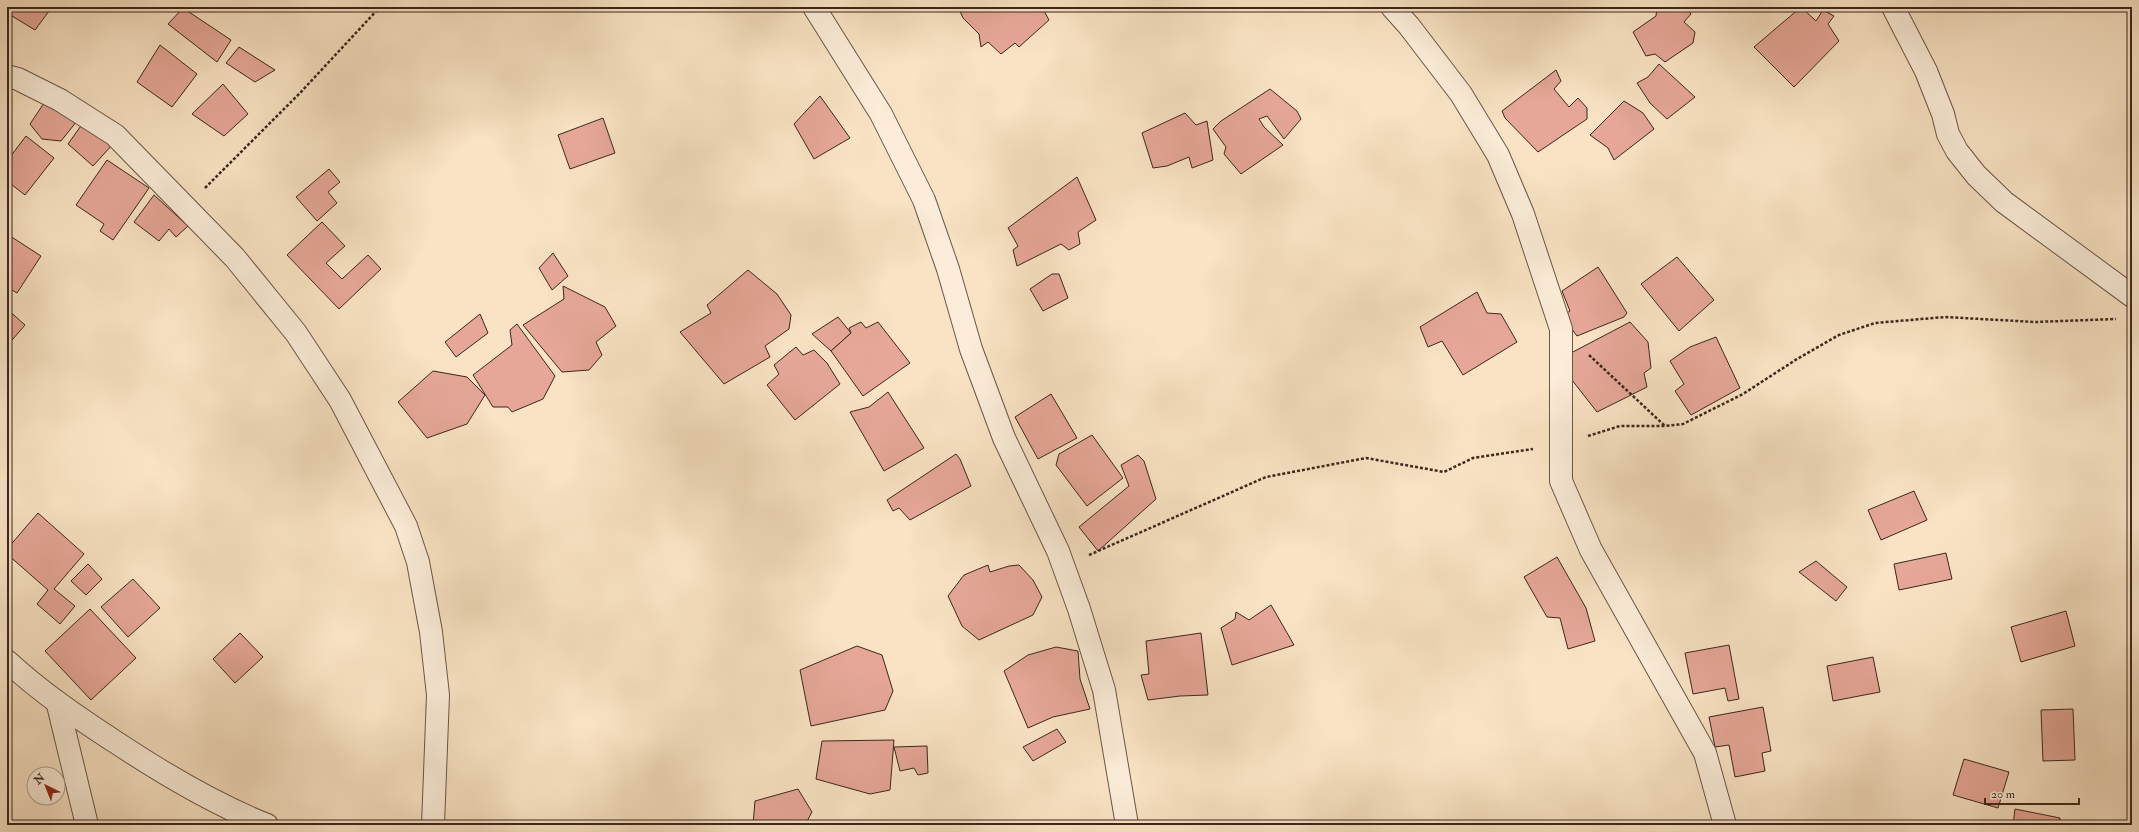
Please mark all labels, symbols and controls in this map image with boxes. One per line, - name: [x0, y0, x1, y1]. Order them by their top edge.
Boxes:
- north arrow: [26, 766, 66, 806]
- text: N: [31, 770, 48, 788]
- scale bar: [1985, 780, 2079, 806]
- text: 20 m: [1991, 787, 2016, 802]

